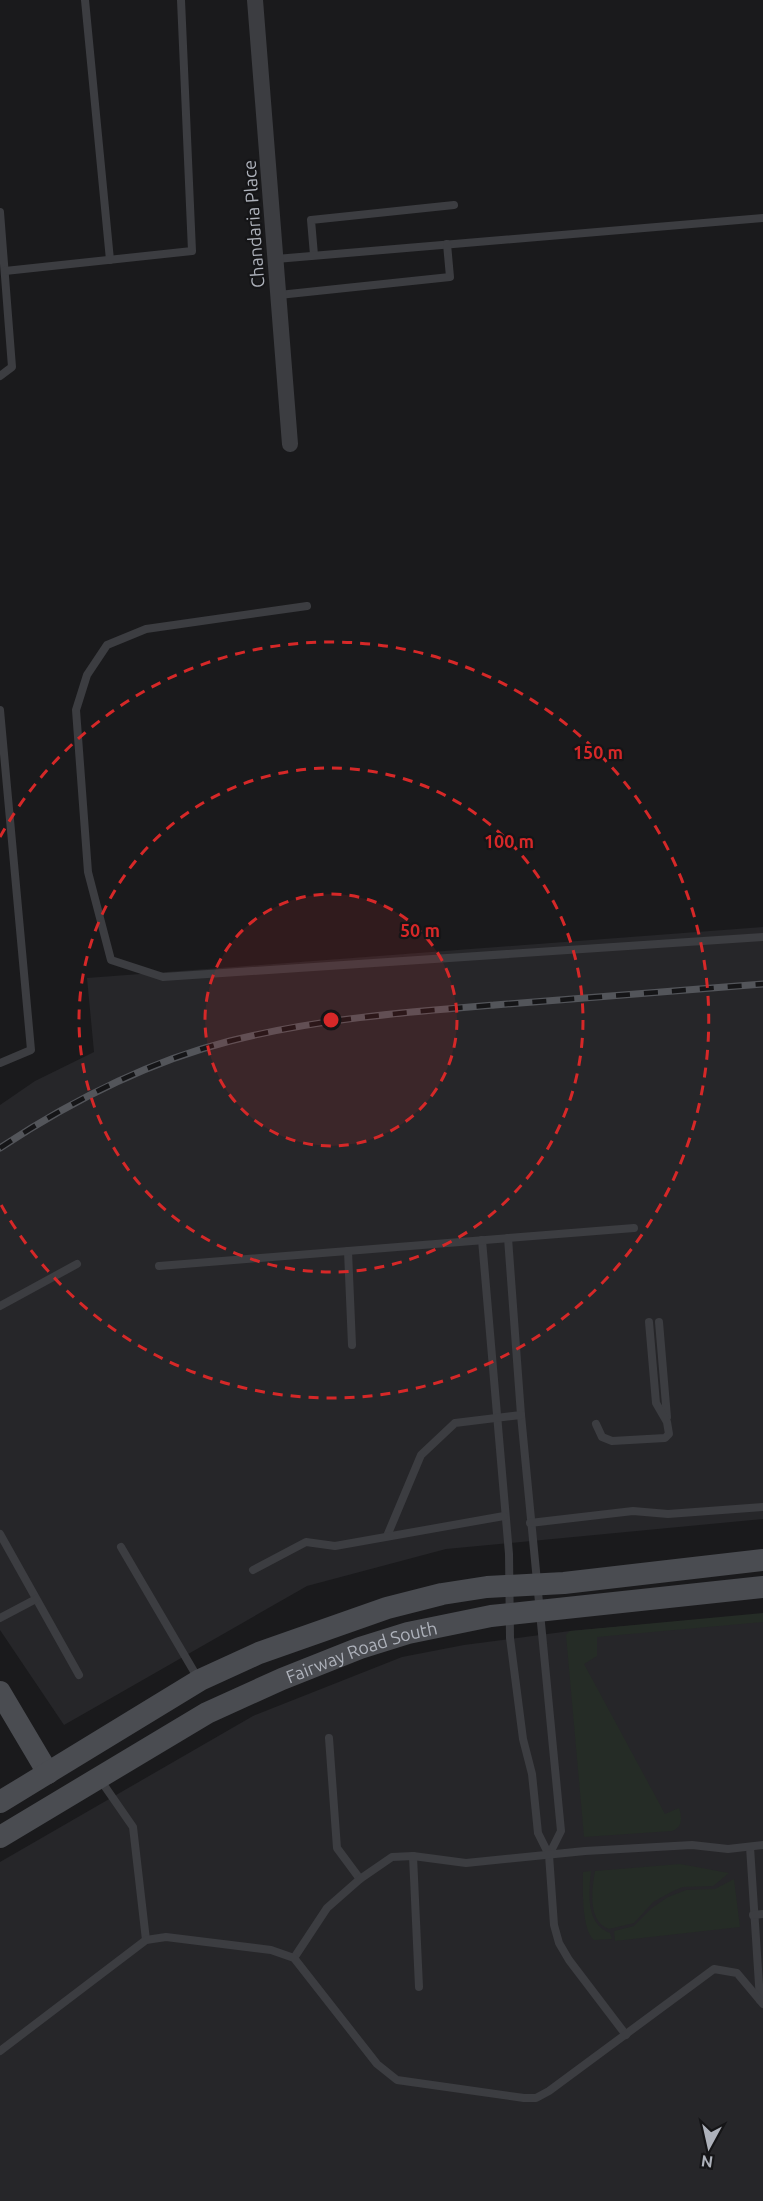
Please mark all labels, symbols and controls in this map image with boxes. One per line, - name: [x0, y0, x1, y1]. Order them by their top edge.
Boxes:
- street label: Chandaria Place: [239, 159, 267, 289]
- text: 150 m: [573, 742, 623, 762]
- text: 100 m: [484, 831, 534, 851]
- text: 50 m: [400, 920, 440, 940]
- centre of rings: [321, 1010, 341, 1030]
- street label: Fairway Road South: [283, 1617, 439, 1686]
- north arrow: [679, 2117, 739, 2177]
- text: N: [700, 2152, 714, 2172]

